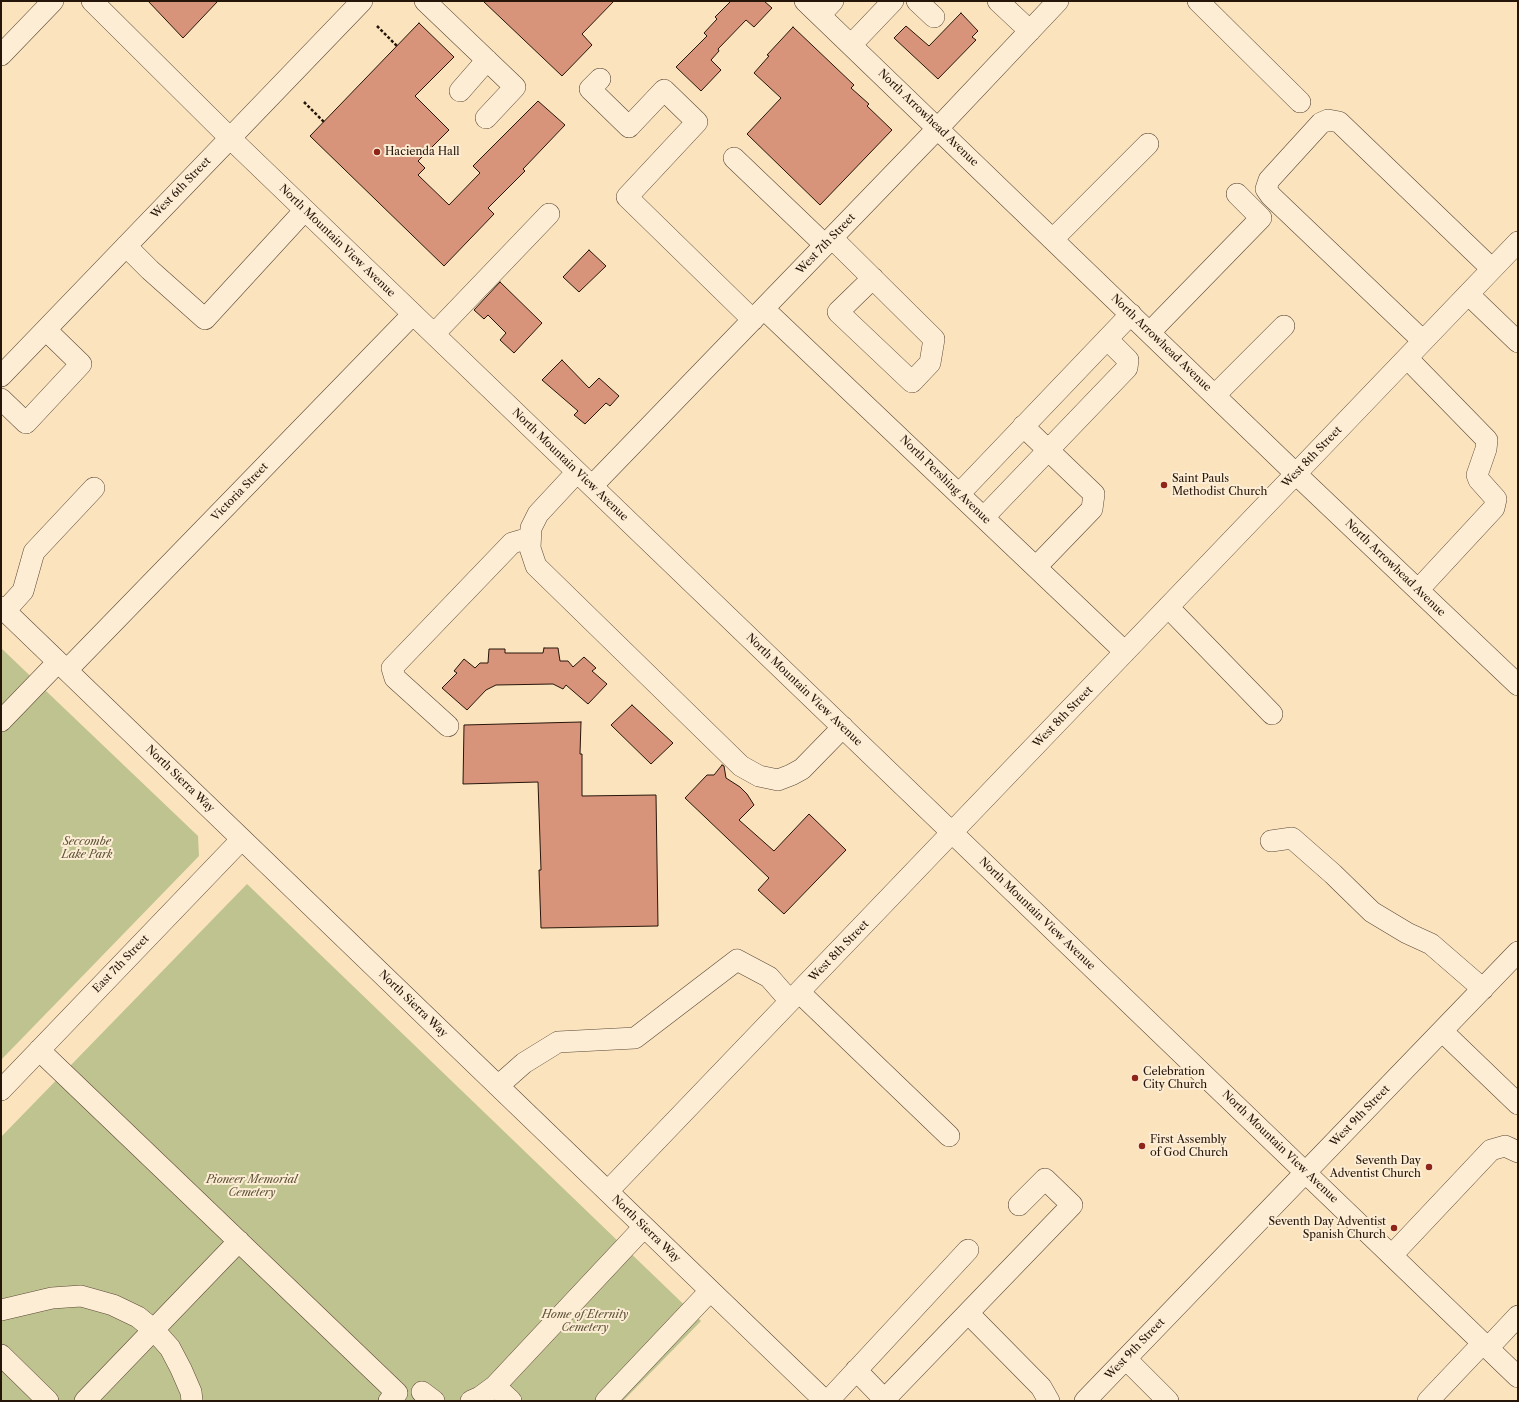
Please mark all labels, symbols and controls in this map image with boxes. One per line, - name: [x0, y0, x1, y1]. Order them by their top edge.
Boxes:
- street label: North Arrowhead Avenue: [875, 67, 981, 169]
- place label: Hacienda Hall: [385, 145, 459, 159]
- marker: Hacienda Hall: [372, 147, 382, 157]
- street label: West 6th Street: [148, 155, 214, 221]
- street label: North Mountain View Avenue: [276, 182, 398, 300]
- street label: West 7th Street: [794, 211, 858, 277]
- street label: North Arrowhead Avenue: [1108, 292, 1214, 394]
- street label: North Mountain View Avenue: [509, 406, 631, 524]
- street label: West 8th Street: [1279, 424, 1345, 490]
- street label: North Pershing Avenue: [897, 433, 993, 527]
- street label: Victoria Street: [209, 460, 271, 524]
- place label: Saint Pauls Methodist Church: [1172, 472, 1267, 498]
- marker: Saint Pauls Methodist Church: [1159, 480, 1169, 490]
- street label: North Arrowhead Avenue: [1342, 517, 1448, 619]
- street label: North Mountain View Avenue: [743, 631, 865, 749]
- street label: West 8th Street: [1030, 684, 1096, 750]
- street label: North Sierra Way: [143, 743, 217, 815]
- park label: Seccombe Lake Park: [61, 835, 113, 861]
- street label: North Mountain View Avenue: [976, 855, 1098, 973]
- street label: West 8th Street: [806, 918, 872, 984]
- street label: East 7th Street: [90, 932, 152, 996]
- street label: North Sierra Way: [376, 968, 450, 1040]
- place label: Celebration City Church: [1143, 1065, 1207, 1091]
- marker: Celebration City Church: [1130, 1073, 1140, 1083]
- street label: West 9th Street: [1327, 1083, 1393, 1149]
- street label: North Mountain View Avenue: [1219, 1088, 1341, 1206]
- place label: First Assembly of God Church: [1150, 1133, 1228, 1159]
- marker: First Assembly of God Church: [1137, 1141, 1147, 1151]
- place label: Seventh Day Adventist Church: [1330, 1154, 1421, 1180]
- marker: Seventh Day Adventist Church: [1424, 1162, 1434, 1172]
- park label: Pioneer Memorial Cemetery: [206, 1173, 298, 1199]
- street label: North Sierra Way: [609, 1193, 683, 1265]
- place label: Seventh Day Adventist Spanish Church: [1268, 1215, 1386, 1241]
- marker: Seventh Day Adventist Spanish Church: [1389, 1223, 1399, 1233]
- park label: Home of Eternity Cemetery: [542, 1308, 628, 1334]
- street label: West 9th Street: [1102, 1316, 1168, 1382]

